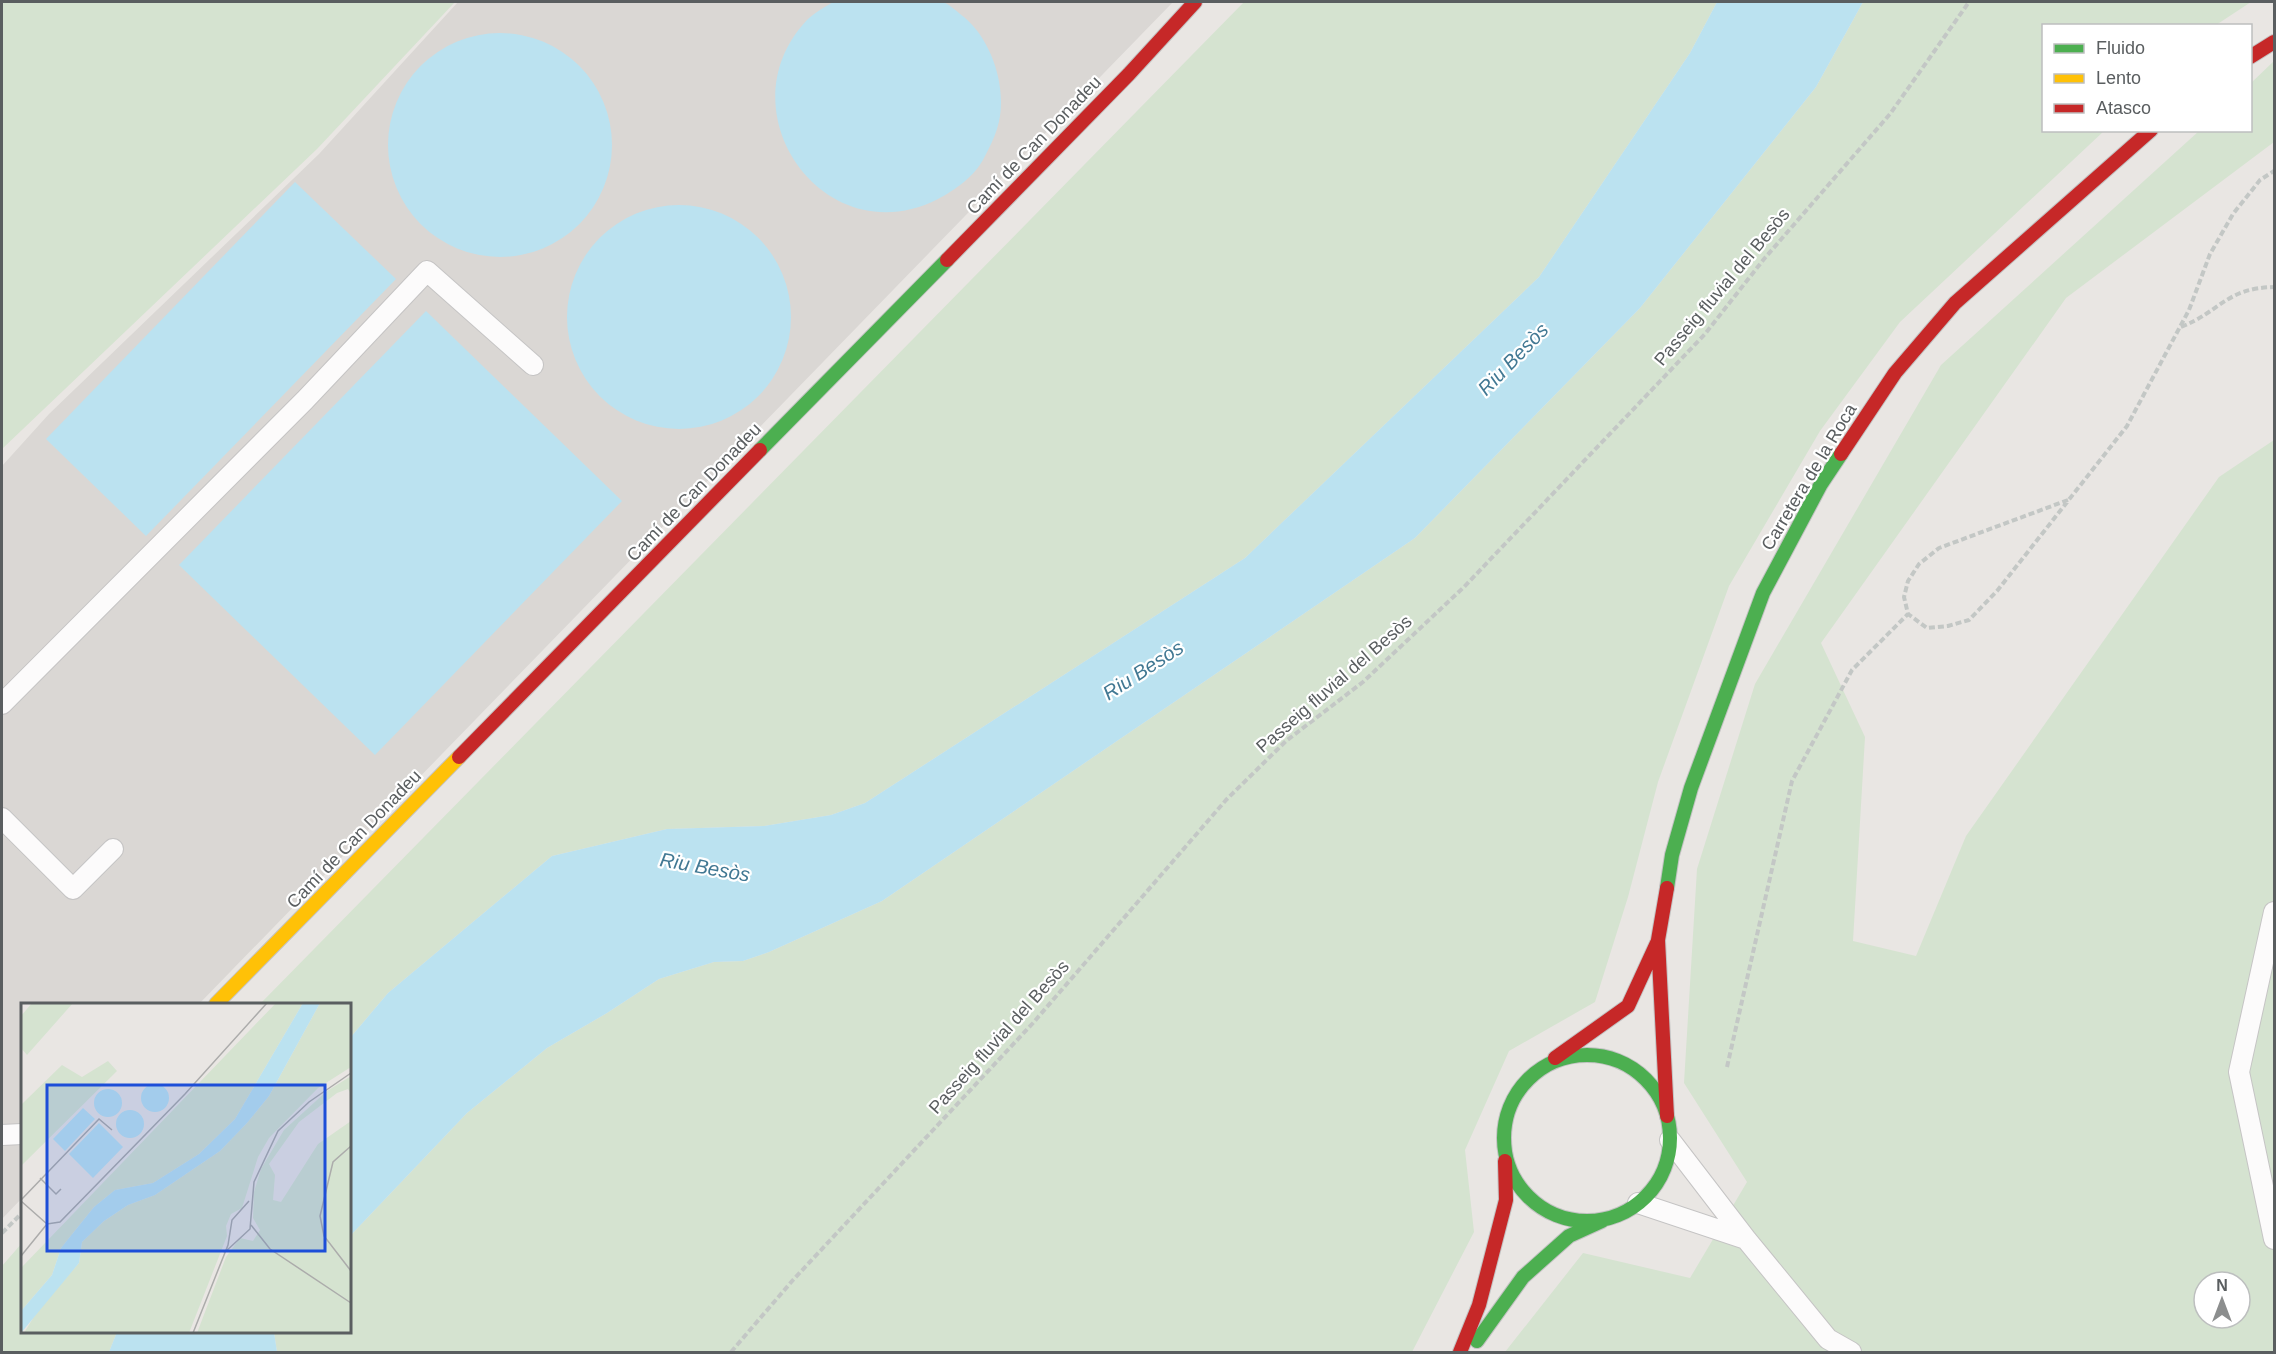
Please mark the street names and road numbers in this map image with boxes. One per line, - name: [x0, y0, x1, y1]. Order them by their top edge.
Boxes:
- street label: Camí de Can Donadeu: [963, 72, 1105, 218]
- street label: Passeig fluvial del Besòs: [1650, 204, 1794, 370]
- street label: Carretera de la Roca: [1757, 399, 1861, 554]
- street label: Camí de Can Donadeu: [623, 419, 765, 565]
- street label: Passeig fluvial del Besòs: [1252, 611, 1416, 757]
- street label: Camí de Can Donadeu: [283, 766, 425, 912]
- street label: Passeig fluvial del Besòs: [925, 956, 1073, 1118]

